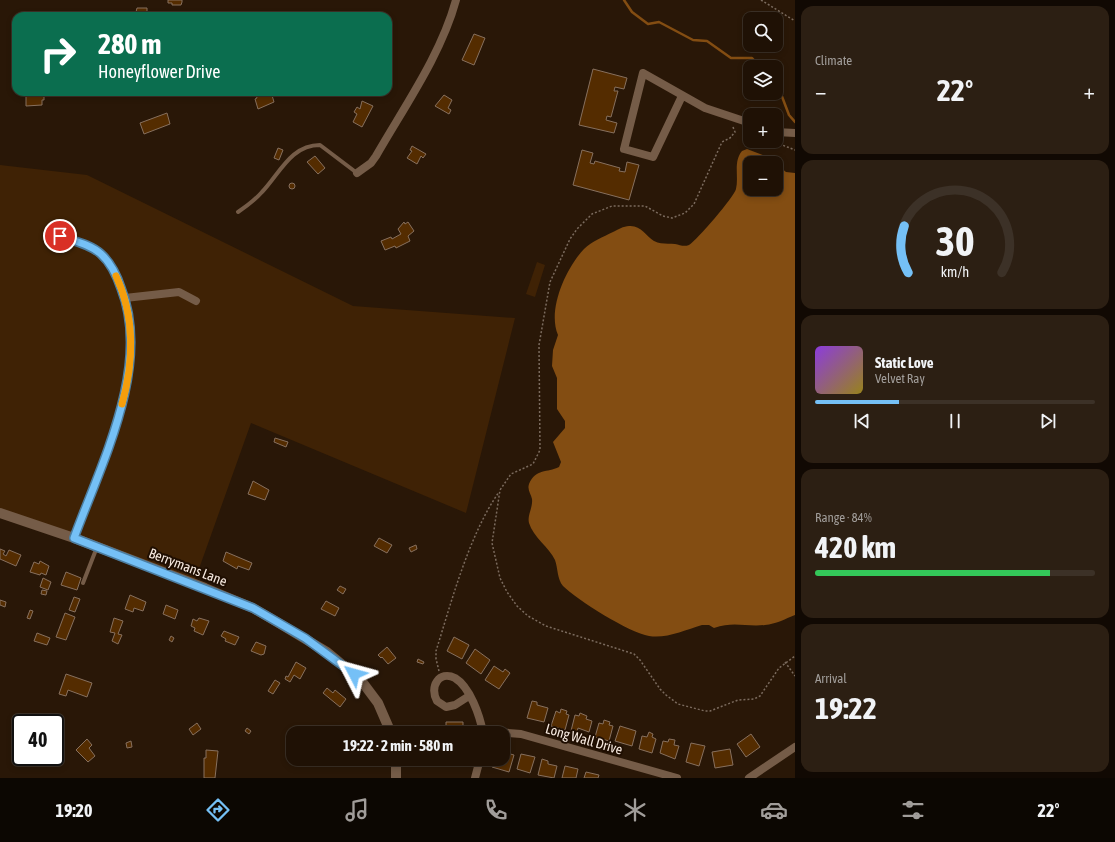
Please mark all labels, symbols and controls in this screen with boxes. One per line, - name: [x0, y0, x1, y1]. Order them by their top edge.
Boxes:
- map controls: [743, 12, 783, 196]
- button: search: [743, 12, 783, 52]
- icon: right: [32, 28, 84, 80]
- text: 280 m: [98, 28, 161, 60]
- text: Climate: [815, 53, 852, 68]
- button: layers: [743, 60, 783, 100]
- text: Honeyflower Drive: [98, 61, 220, 82]
- text: 22°: [937, 73, 973, 107]
- text: −: [815, 78, 826, 104]
- text: +: [1084, 78, 1095, 104]
- button: +: [743, 108, 783, 148]
- button: −: [743, 156, 783, 196]
- text: 30: [935, 216, 975, 264]
- pin: [43, 219, 77, 253]
- icon: arrive: [49, 225, 71, 247]
- text: km/h: [941, 263, 969, 279]
- text: Static Love: [875, 354, 934, 371]
- text: Velvet Ray: [875, 371, 925, 386]
- icon: previous: [851, 410, 873, 432]
- icon: pause: [944, 410, 966, 432]
- icon: next: [1037, 410, 1059, 432]
- text: Range · 84%: [815, 510, 872, 525]
- text: 420 km: [815, 530, 896, 564]
- street label: Berrymans Lane: [147, 545, 229, 589]
- position arrow: [333, 653, 375, 695]
- text: Arrival: [815, 671, 847, 686]
- text: 19:22: [815, 691, 877, 725]
- speed limit sign: 40: [12, 714, 64, 766]
- street label: Long Wall Drive: [544, 720, 624, 758]
- text: 19:22 · 2 min · 580 m: [343, 737, 453, 754]
- icon: directions: [204, 796, 232, 824]
- icon: music: [343, 796, 371, 824]
- icon: phone: [482, 796, 510, 824]
- icon: climate: [621, 796, 649, 824]
- icon: car: [760, 796, 788, 824]
- icon: filters: [899, 796, 927, 824]
- text: 19:20: [56, 800, 93, 821]
- text: 22°: [1038, 800, 1059, 821]

